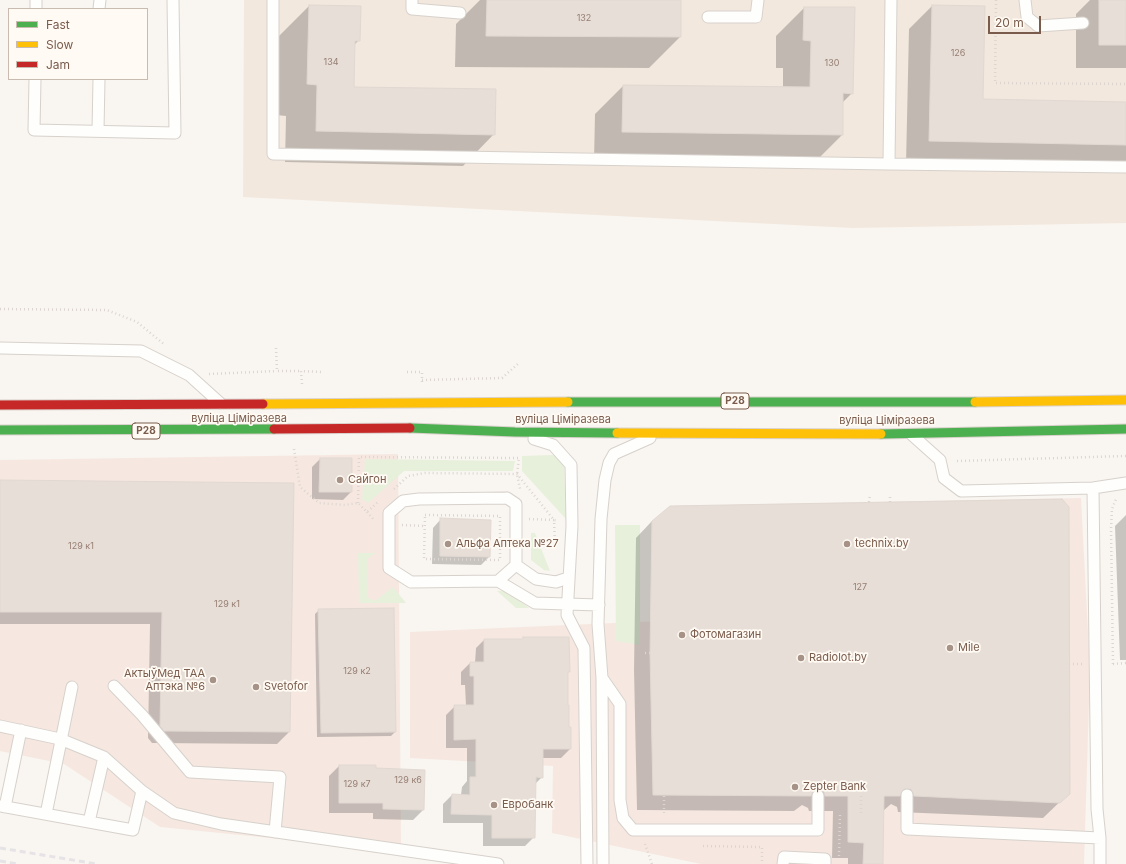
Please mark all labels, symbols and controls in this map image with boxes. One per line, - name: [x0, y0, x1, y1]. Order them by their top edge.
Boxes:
- legend: [8, 8, 148, 80]
- scale bar: [990, 8, 1043, 34]
- house number: 132: [577, 13, 591, 23]
- text: 20 m: [995, 15, 1024, 30]
- text: Fast: [46, 17, 70, 32]
- text: Slow: [46, 37, 73, 52]
- house number: 126: [951, 48, 965, 58]
- text: Jam: [46, 57, 70, 72]
- house number: 134: [323, 57, 339, 67]
- house number: 130: [825, 58, 839, 68]
- road number: Р28: [721, 393, 749, 409]
- street label: вуліца Ціміразева: [191, 412, 287, 426]
- street label: вуліца Ціміразева: [515, 413, 611, 427]
- street label: вуліца Ціміразева: [839, 414, 935, 428]
- road number: Р28: [132, 423, 160, 439]
- place label: Сайгон: [348, 473, 386, 487]
- marker: Сайгон: [335, 475, 345, 485]
- place label: Альфа Аптека №27: [456, 537, 559, 551]
- place label: technix.by: [855, 537, 909, 551]
- marker: Альфа Аптека №27: [443, 539, 453, 549]
- marker: technix.by: [842, 539, 852, 549]
- house number: 129 к1: [68, 541, 94, 551]
- house number: 127: [853, 582, 867, 592]
- house number: 129 к1: [214, 599, 240, 609]
- place label: Фотомагазин: [690, 628, 761, 642]
- marker: Фотомагазин: [677, 630, 687, 640]
- place label: Mile: [958, 641, 980, 655]
- marker: Mile: [945, 643, 955, 653]
- place label: Radiolot.by: [809, 651, 867, 665]
- marker: Radiolot.by: [796, 653, 806, 663]
- house number: 129 к2: [343, 666, 371, 676]
- place label: АктыўМед ТАА Аптэка №6: [124, 667, 205, 693]
- marker: АктыўМед ТАА Аптэка №6: [208, 675, 218, 685]
- place label: Svetofor: [264, 680, 308, 694]
- marker: Svetofor: [251, 682, 261, 692]
- house number: 129 к6: [394, 775, 422, 785]
- house number: 129 к7: [343, 779, 371, 789]
- place label: Zepter Bank: [803, 780, 866, 794]
- marker: Zepter Bank: [790, 782, 800, 792]
- place label: Евробанк: [502, 798, 553, 812]
- marker: Евробанк: [489, 800, 499, 810]

